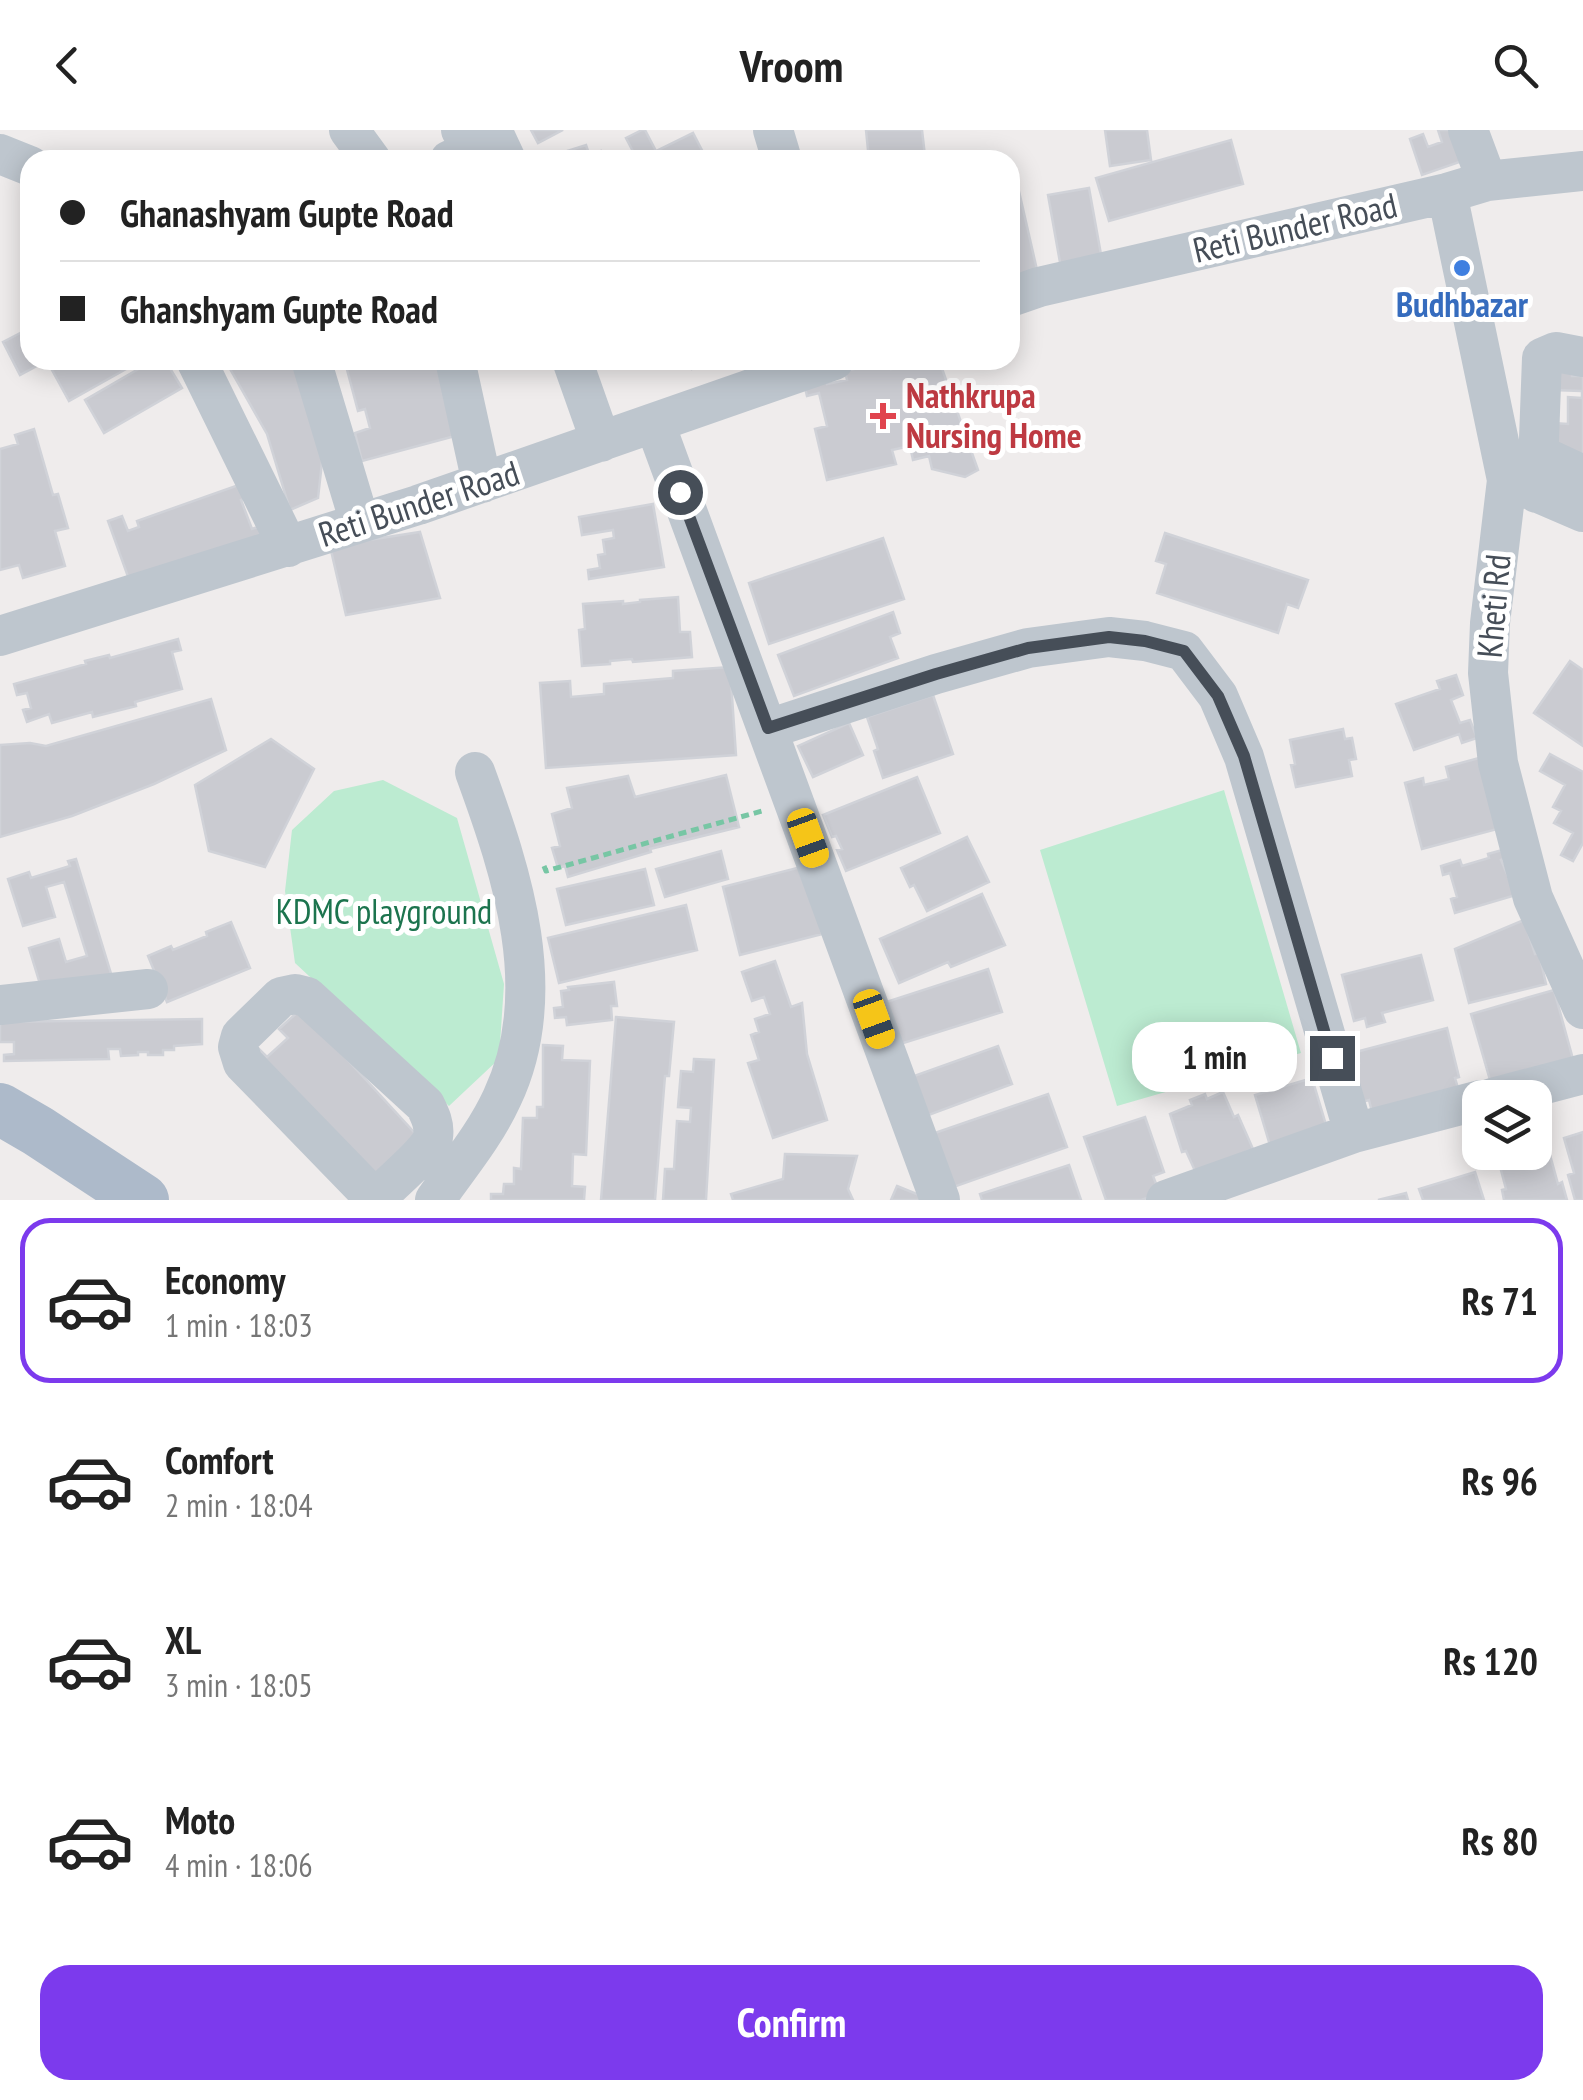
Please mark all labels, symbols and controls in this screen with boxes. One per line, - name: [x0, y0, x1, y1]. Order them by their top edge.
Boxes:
- text: Vroom: [740, 36, 843, 94]
- icon: back: [40, 38, 95, 93]
- icon: search: [1488, 38, 1543, 93]
- street label: Reti Bunder Road: [1188, 181, 1401, 273]
- text: Ghanashyam Gupte Road: [120, 188, 454, 237]
- marker: Budhbazar: [1451, 257, 1473, 279]
- place label: Budhbazar: [1396, 281, 1529, 327]
- text: Ghanshyam Gupte Road: [120, 284, 438, 333]
- place label: Nathkrupa Nursing Home: [906, 372, 1082, 458]
- marker: Nathkrupa Nursing Home: [870, 403, 896, 429]
- street label: Reti Bunder Road: [313, 449, 525, 557]
- route start: [658, 470, 703, 515]
- street label: Kheti Rd: [1466, 552, 1520, 660]
- car: [784, 805, 832, 871]
- park label: KDMC playground: [276, 888, 492, 934]
- car: [850, 986, 898, 1052]
- callout: 1 min: [1132, 1023, 1297, 1093]
- text: 1 min: [1182, 1036, 1247, 1078]
- route end: [1310, 1036, 1355, 1081]
- map controls: [1462, 1080, 1552, 1170]
- button: layers: [1462, 1080, 1552, 1170]
- text: Economy: [165, 1255, 285, 1304]
- icon: car: [45, 1256, 135, 1346]
- text: Rs 71: [1461, 1276, 1538, 1325]
- text: 1 min · 18:03: [165, 1304, 313, 1346]
- text: Comfort: [165, 1435, 274, 1484]
- icon: car: [45, 1436, 135, 1526]
- text: Rs 96: [1461, 1456, 1538, 1505]
- text: 2 min · 18:04: [165, 1484, 313, 1526]
- text: XL: [165, 1615, 201, 1664]
- icon: car: [45, 1616, 135, 1706]
- text: Rs 120: [1443, 1636, 1538, 1685]
- text: 3 min · 18:05: [165, 1664, 313, 1706]
- text: Moto: [165, 1795, 235, 1844]
- icon: car: [45, 1796, 135, 1886]
- text: Rs 80: [1461, 1816, 1538, 1865]
- text: 4 min · 18:06: [165, 1844, 313, 1886]
- button: Confirm: [40, 1965, 1543, 2080]

